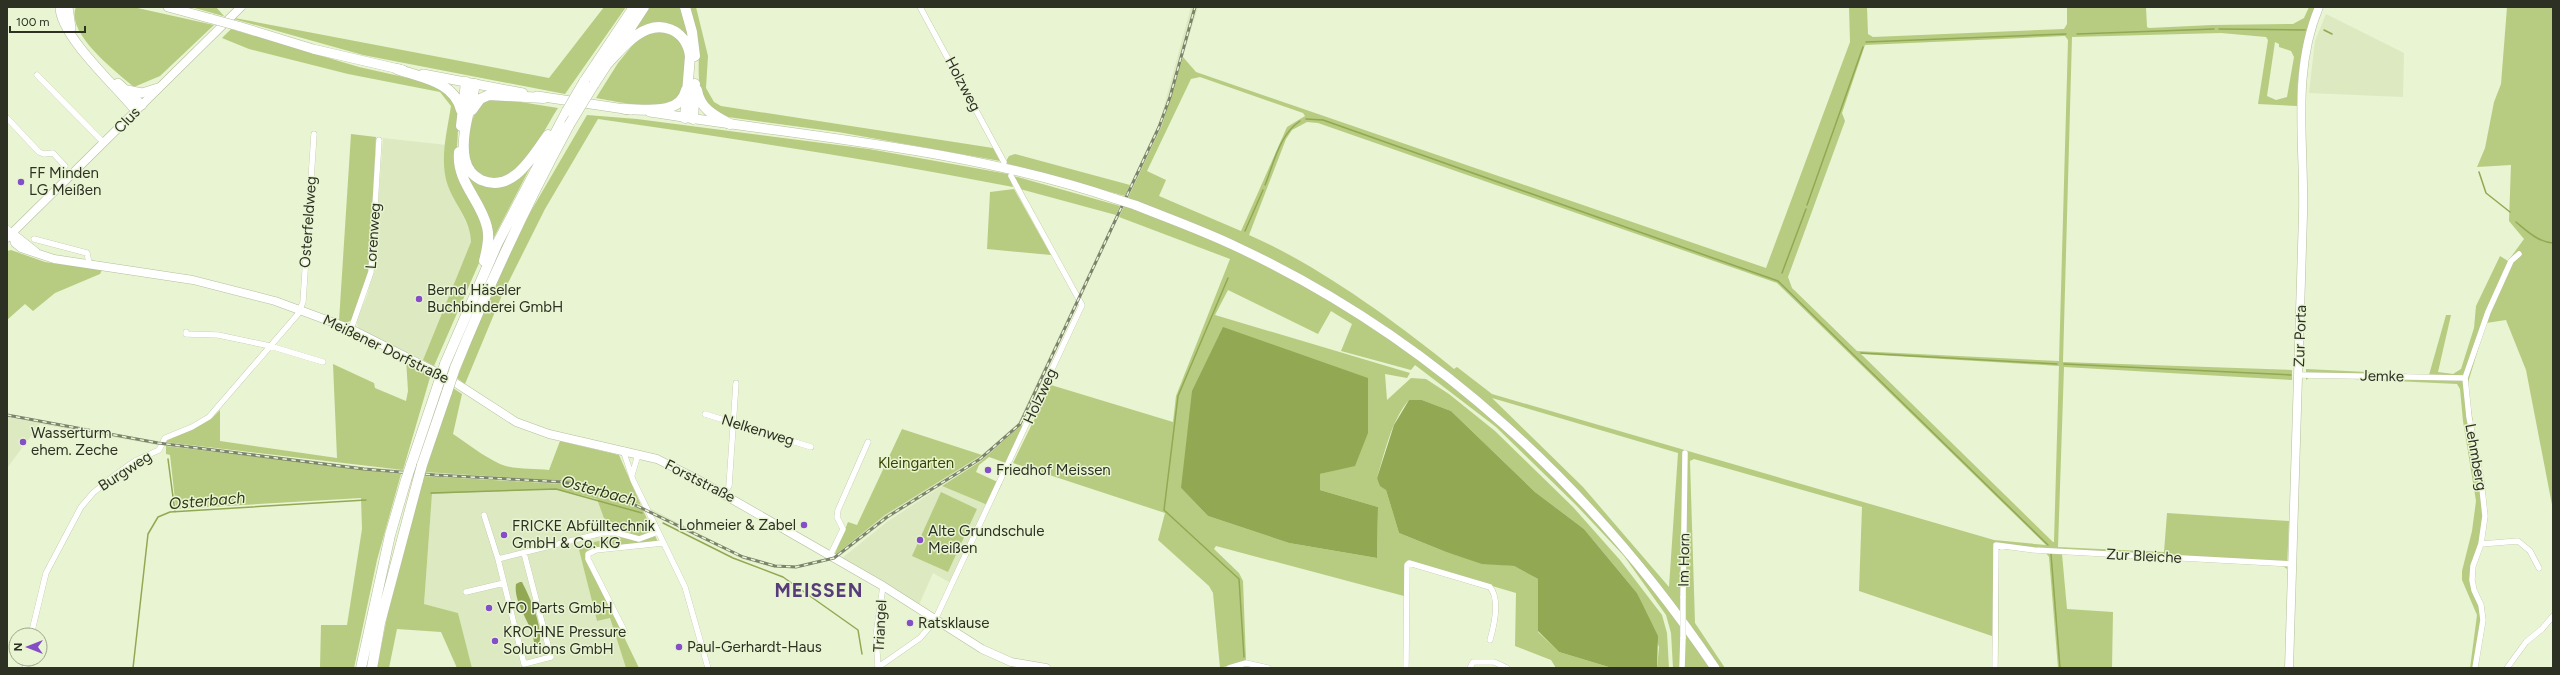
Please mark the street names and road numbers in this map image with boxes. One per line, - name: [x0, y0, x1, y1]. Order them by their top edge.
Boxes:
- street label: Holzweg: [941, 54, 985, 114]
- street label: Clus: [110, 103, 144, 137]
- street label: Osterfeldweg: [296, 176, 320, 268]
- street label: Lorenweg: [362, 202, 384, 270]
- street label: Zur Porta: [2290, 305, 2310, 367]
- street label: Meißener Dorfstraße: [320, 311, 452, 387]
- street label: Holzweg: [1019, 365, 1061, 427]
- street label: Jemke: [2360, 367, 2404, 385]
- street label: Nelkenweg: [719, 410, 797, 450]
- street label: Lehmberg: [2461, 422, 2491, 492]
- street label: Burgweg: [95, 447, 155, 495]
- street label: Forststraße: [662, 456, 738, 506]
- street label: Im Horn: [1675, 533, 1693, 587]
- street label: Zur Bleiche: [2106, 545, 2182, 567]
- street label: Triangel: [870, 599, 890, 653]

